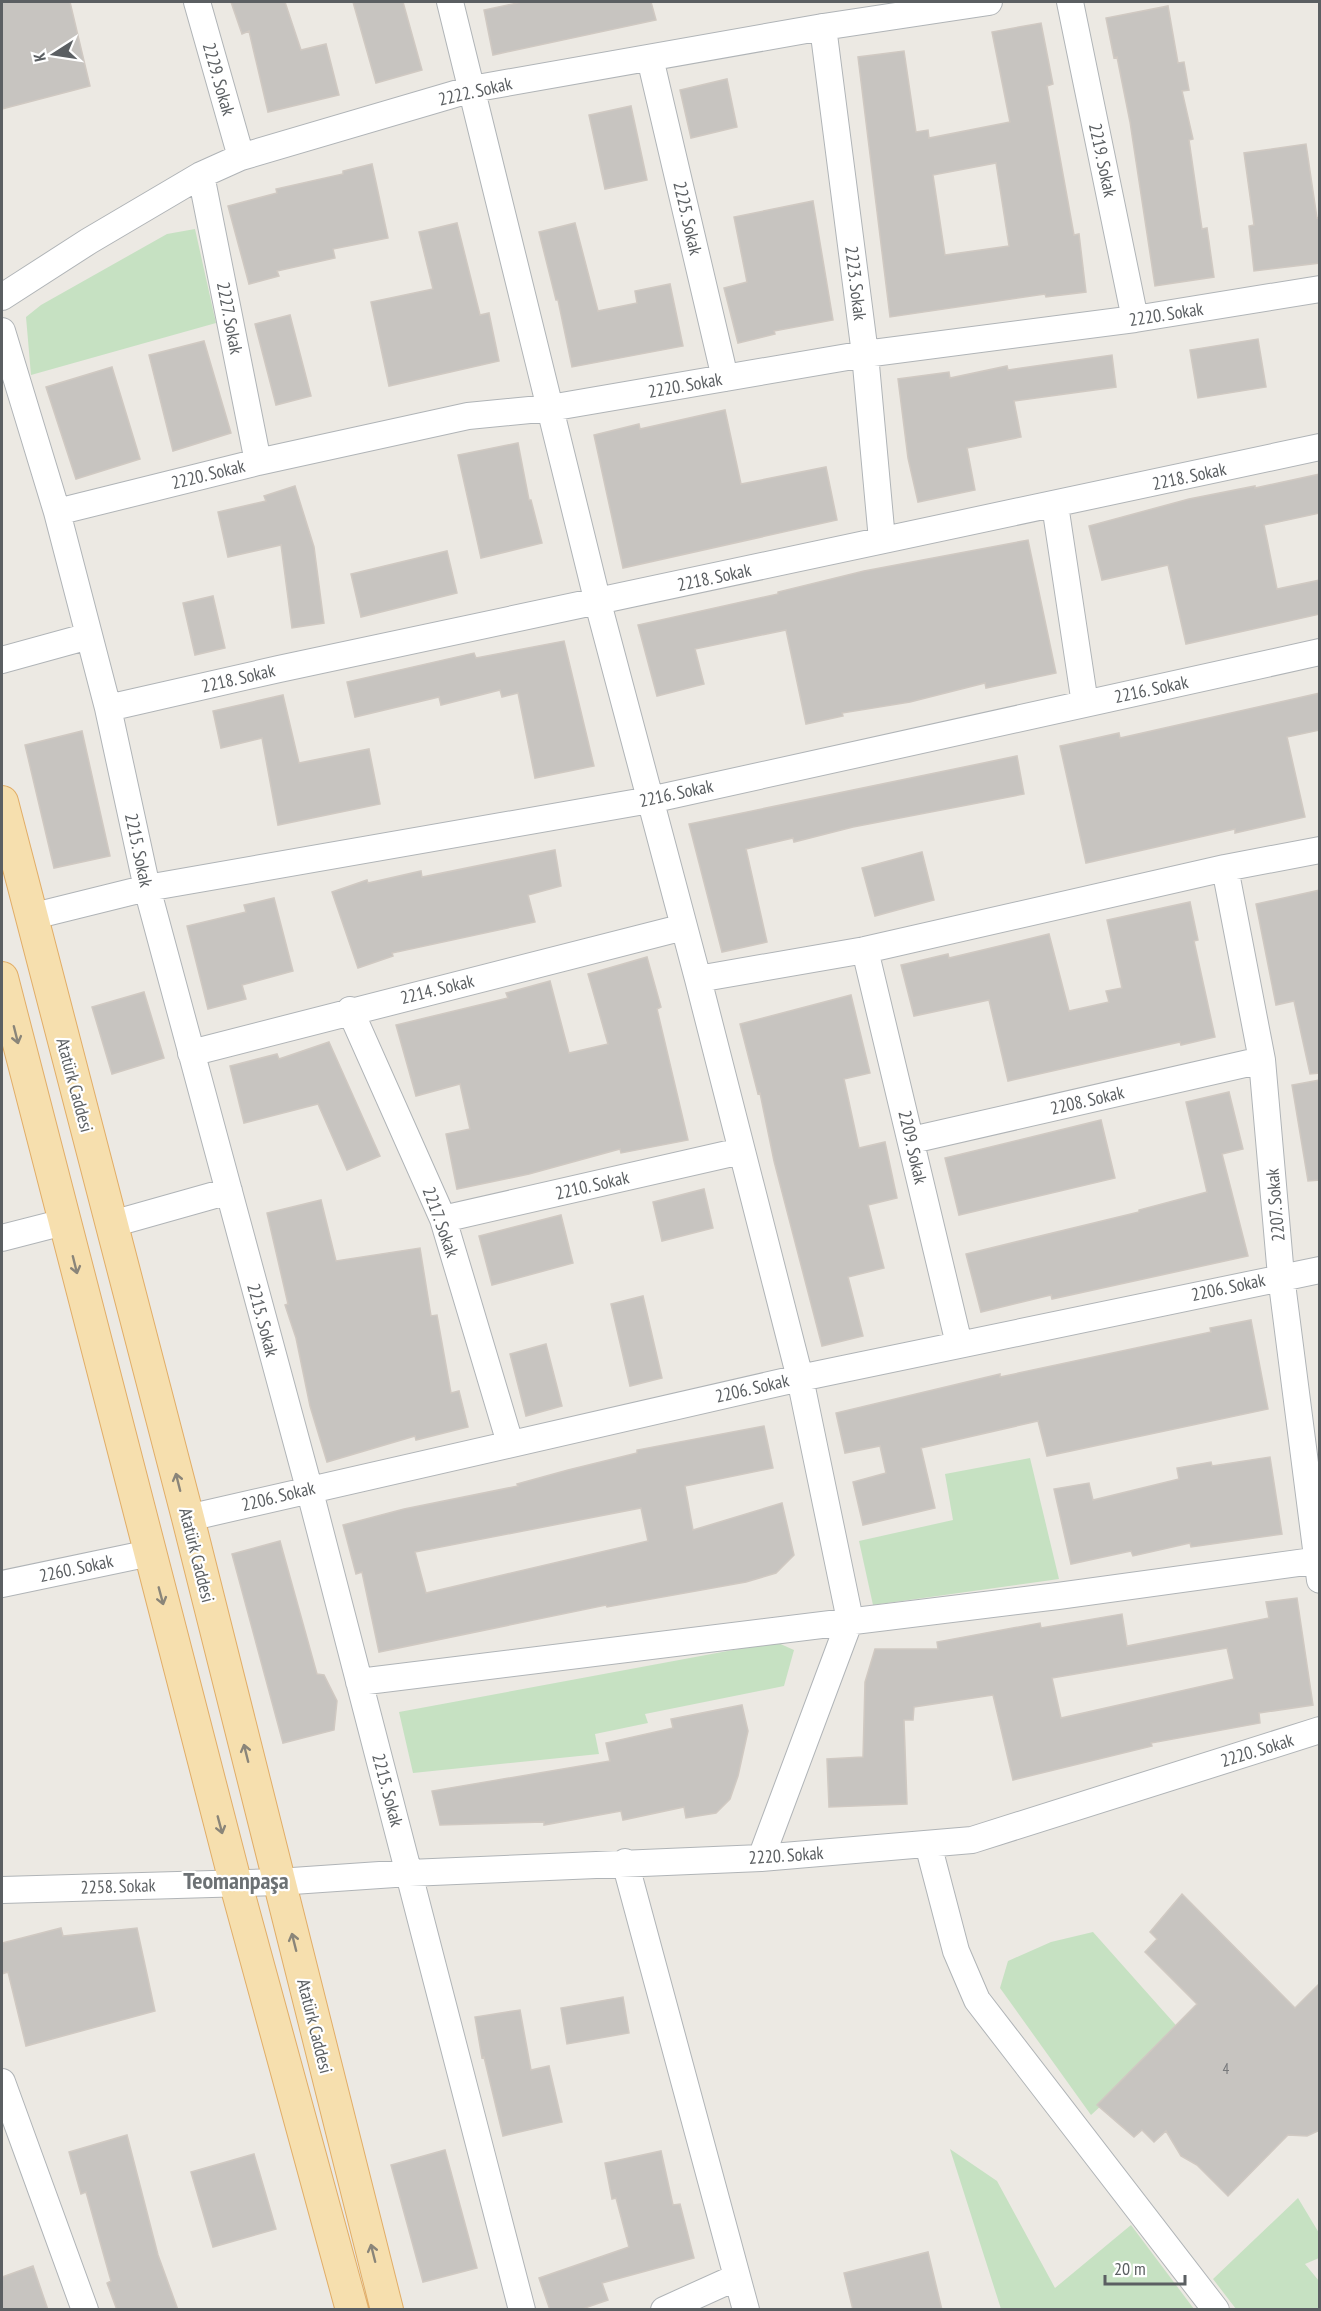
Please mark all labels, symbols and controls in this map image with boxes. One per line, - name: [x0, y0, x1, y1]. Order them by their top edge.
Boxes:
- north arrow: [24, 24, 84, 84]
- street label: 2229. Sokak: [198, 40, 240, 118]
- text: K: [29, 50, 50, 63]
- street label: 2222. Sokak: [436, 71, 514, 111]
- street label: 2219. Sokak: [1084, 121, 1122, 199]
- street label: 2225. Sokak: [668, 179, 708, 257]
- street label: 2223. Sokak: [840, 244, 872, 322]
- street label: 2227. Sokak: [212, 280, 248, 356]
- street label: 2220. Sokak: [1127, 297, 1205, 331]
- street label: 2220. Sokak: [646, 367, 724, 403]
- street label: 2220. Sokak: [169, 454, 247, 494]
- street label: 2218. Sokak: [1150, 457, 1228, 495]
- street label: 2218. Sokak: [675, 558, 753, 596]
- street label: 2218. Sokak: [199, 658, 277, 698]
- street label: 2216. Sokak: [1112, 670, 1190, 708]
- street label: 2216. Sokak: [637, 774, 715, 812]
- street label: 2215. Sokak: [120, 811, 158, 889]
- street label: 2214. Sokak: [398, 969, 476, 1009]
- one-way arrow: [11, 1025, 22, 1044]
- street label: Atatürk Caddesi: [51, 1035, 99, 1135]
- street label: 2208. Sokak: [1048, 1080, 1126, 1120]
- street label: 2209. Sokak: [893, 1108, 933, 1186]
- street label: 2210. Sokak: [553, 1165, 631, 1205]
- street label: 2207. Sokak: [1260, 1167, 1290, 1242]
- street label: 2217. Sokak: [418, 1184, 464, 1260]
- one-way arrow: [70, 1255, 82, 1274]
- street label: 2206. Sokak: [1189, 1268, 1267, 1306]
- street label: 2215. Sokak: [242, 1281, 284, 1359]
- street label: 2206. Sokak: [713, 1368, 791, 1408]
- one-way arrow: [172, 1473, 184, 1492]
- street label: 2206. Sokak: [239, 1476, 317, 1516]
- street label: Atatürk Caddesi: [174, 1505, 220, 1605]
- street label: 2260. Sokak: [37, 1549, 115, 1587]
- one-way arrow: [156, 1586, 167, 1605]
- street label: 2220. Sokak: [1218, 1728, 1296, 1772]
- one-way arrow: [240, 1743, 252, 1762]
- street label: 2215. Sokak: [367, 1751, 409, 1829]
- one-way arrow: [215, 1815, 227, 1834]
- street label: 2220. Sokak: [748, 1841, 824, 1869]
- district label: Teomanpaşa: [183, 1865, 289, 1896]
- street label: 2258. Sokak: [80, 1873, 156, 1899]
- one-way arrow: [287, 1933, 299, 1952]
- street label: Atatürk Caddesi: [292, 1976, 338, 2076]
- house number: 4: [1223, 2059, 1230, 2078]
- one-way arrow: [367, 2244, 378, 2263]
- scale bar: [1105, 2248, 1184, 2286]
- text: 20 m: [1114, 2257, 1146, 2280]

